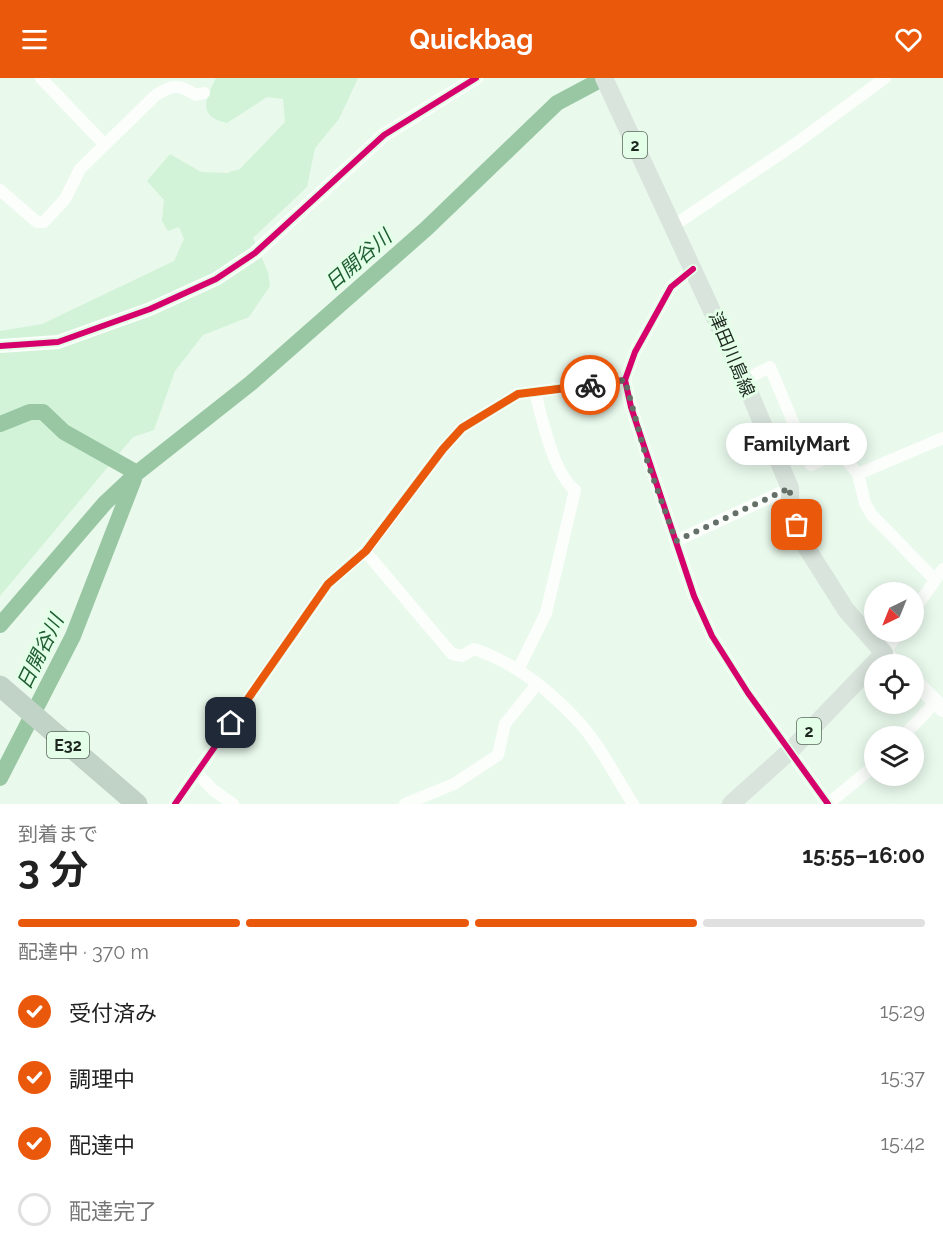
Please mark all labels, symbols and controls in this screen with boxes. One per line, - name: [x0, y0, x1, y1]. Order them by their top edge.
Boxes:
- icon: menu: [18, 23, 51, 56]
- icon: heart: [892, 23, 925, 56]
- text: Quickbag: [410, 24, 533, 55]
- road number: 2: [623, 132, 647, 158]
- water label: 日開谷川: [320, 223, 398, 295]
- street label: 津田川島線: [705, 308, 759, 400]
- courier: [560, 355, 620, 415]
- icon: bike: [574, 369, 607, 402]
- callout: FamilyMart: [726, 423, 868, 465]
- text: FamilyMart: [743, 432, 850, 456]
- pin: [771, 499, 822, 550]
- icon: bag: [780, 508, 813, 541]
- north arrow: [864, 582, 924, 642]
- map controls: [864, 582, 924, 786]
- water label: 日開谷川: [12, 609, 69, 693]
- button: locate: [864, 654, 924, 714]
- pin: [205, 697, 256, 748]
- icon: home: [214, 706, 247, 739]
- road number: 2: [797, 718, 821, 744]
- button: layers: [864, 726, 924, 786]
- road number: E32: [47, 732, 89, 758]
- text: 到着まで: [18, 822, 98, 846]
- text: 15:55–16:00: [802, 842, 925, 868]
- text: 3 分: [18, 846, 88, 892]
- text: 配達中 · 370 m: [18, 940, 149, 964]
- icon: check: [18, 995, 51, 1028]
- text: 15:29: [880, 999, 925, 1023]
- text: 受付済み: [69, 1000, 157, 1026]
- icon: check: [18, 1061, 51, 1094]
- text: 15:37: [881, 1065, 925, 1089]
- text: 調理中: [69, 1066, 135, 1092]
- icon: check: [18, 1127, 51, 1160]
- text: 15:42: [880, 1131, 925, 1155]
- text: 配達中: [69, 1132, 135, 1158]
- text: 配達完了: [69, 1198, 157, 1224]

